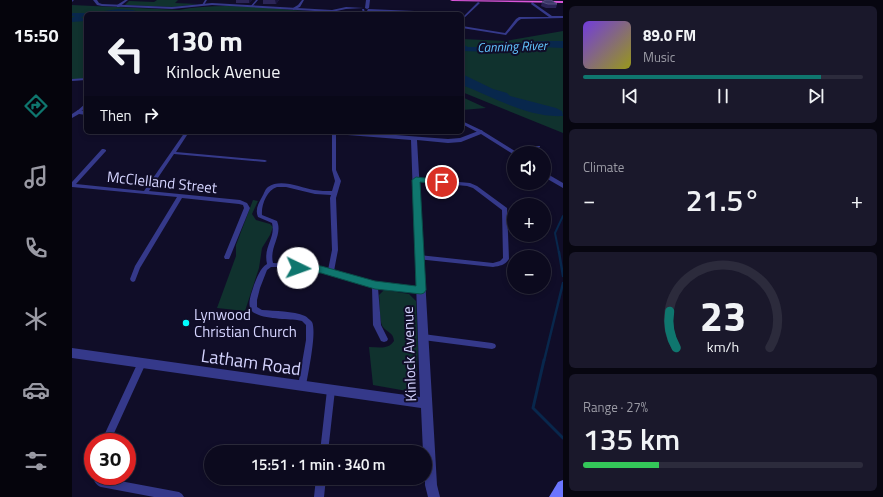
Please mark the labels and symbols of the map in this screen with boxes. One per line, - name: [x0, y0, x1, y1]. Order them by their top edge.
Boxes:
- water label: Canning River: [477, 35, 549, 57]
- street label: McClelland Street: [106, 165, 219, 199]
- pin: [425, 165, 459, 199]
- position arrow: [277, 247, 319, 289]
- place label: Lynwood Christian Church: [194, 303, 297, 343]
- street label: Kinlock Avenue: [396, 306, 422, 402]
- marker: Lynwood Christian Church: [181, 318, 191, 328]
- street label: Latham Road: [199, 342, 303, 382]
- speed limit sign: 30: [84, 433, 136, 485]

